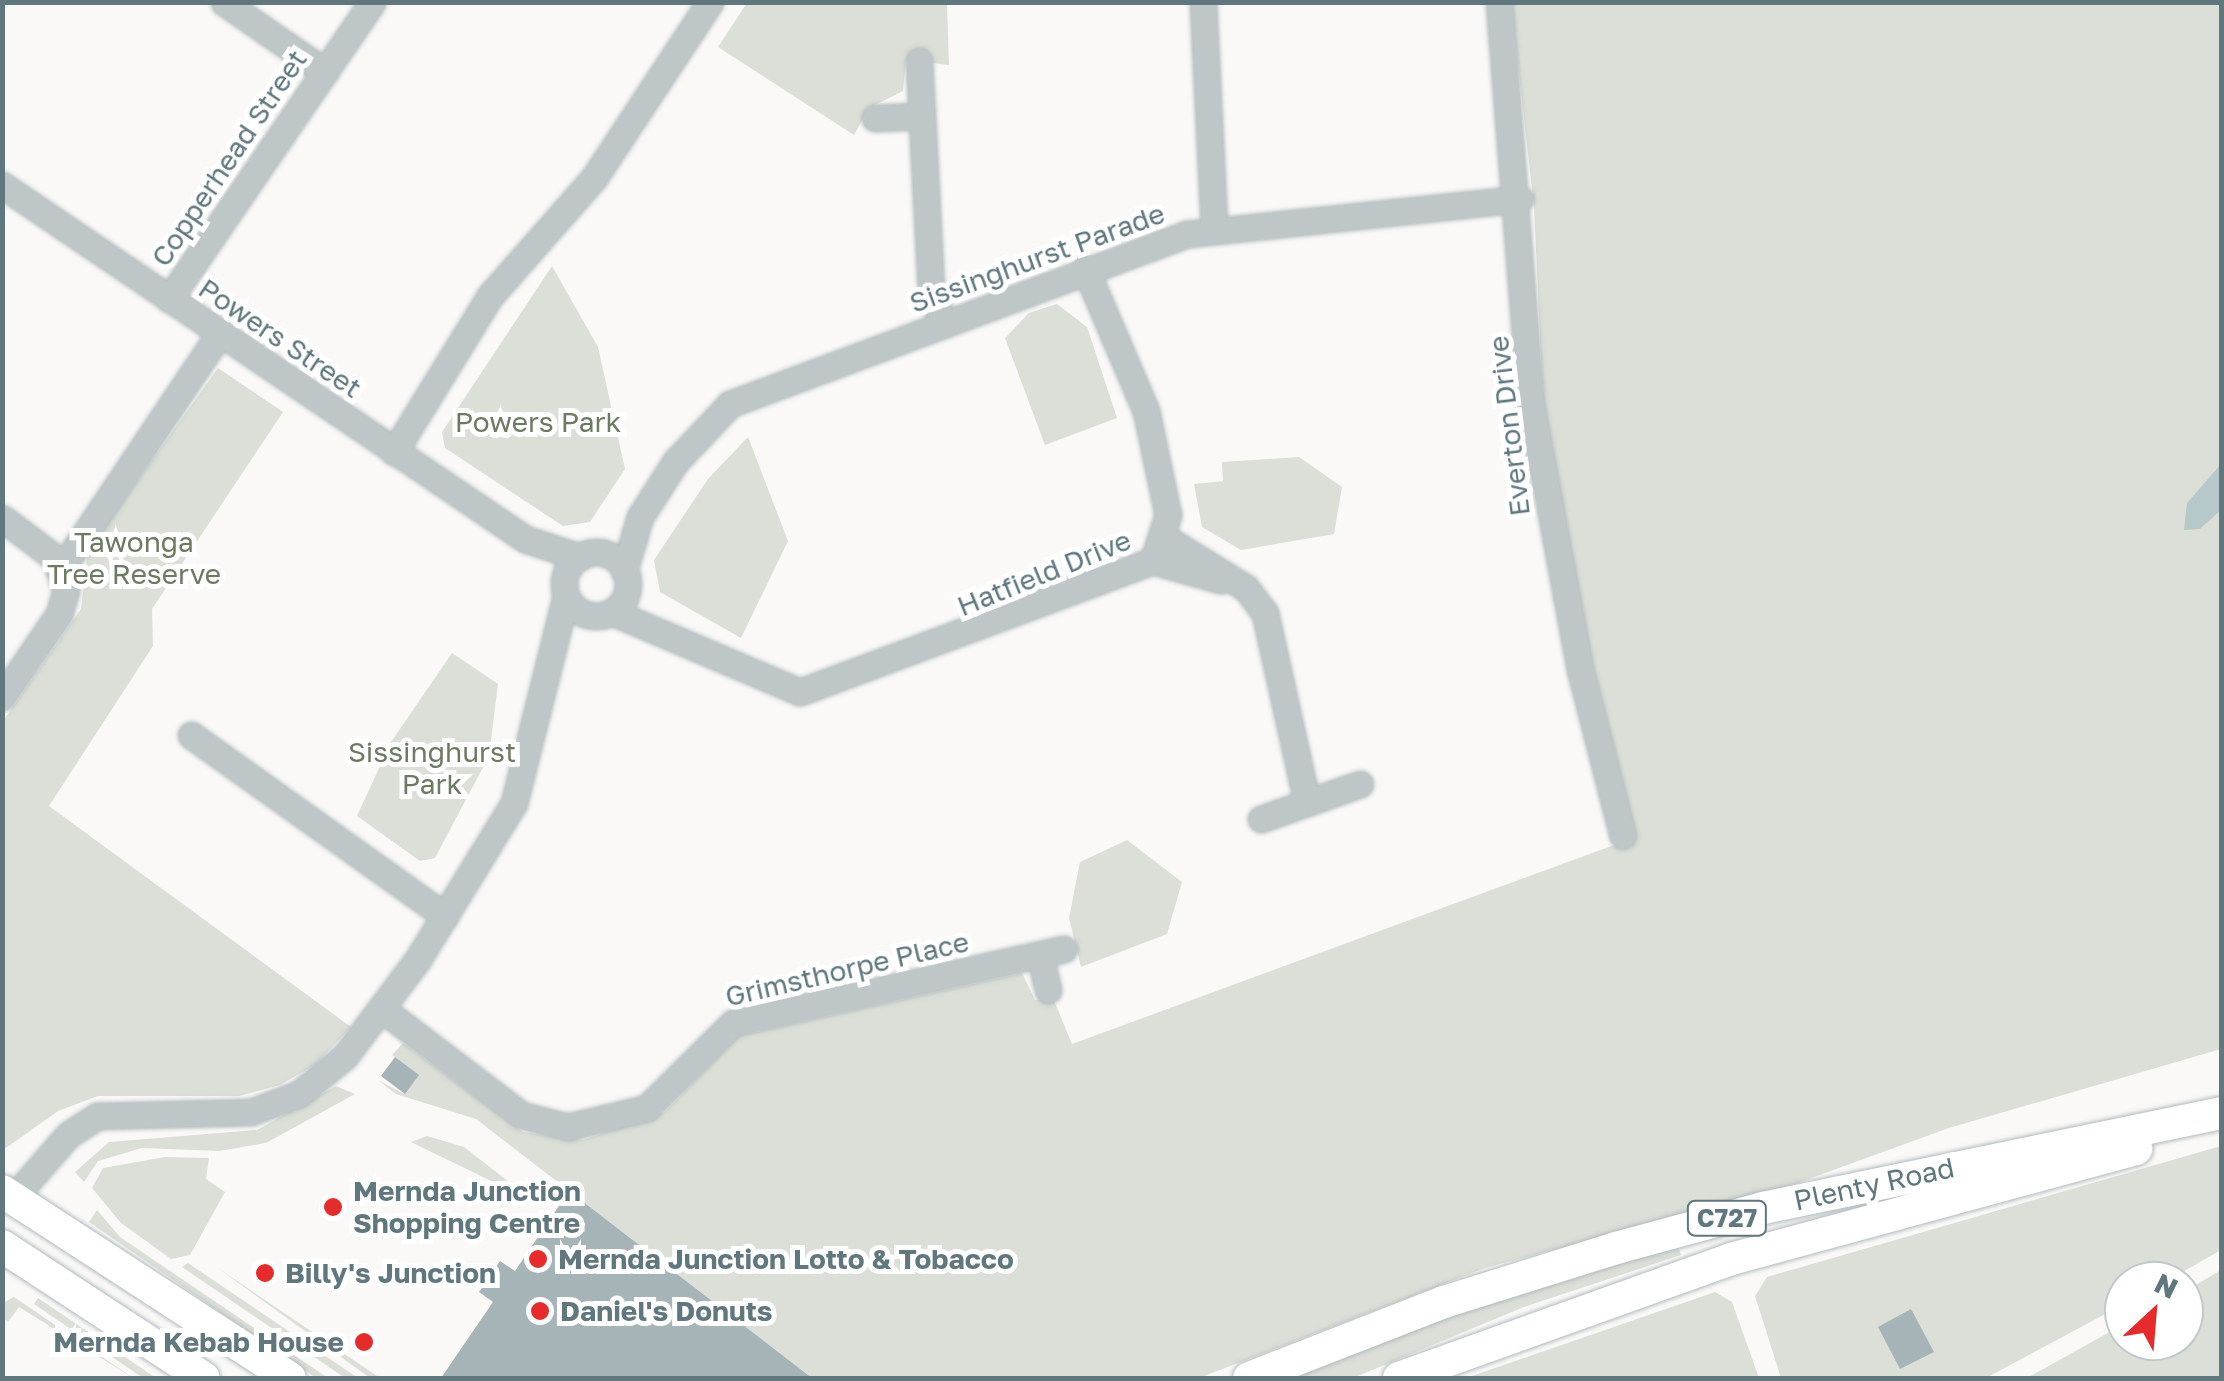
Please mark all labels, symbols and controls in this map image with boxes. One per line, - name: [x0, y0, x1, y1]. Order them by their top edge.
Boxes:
- street label: Copperhead Street: [144, 43, 314, 273]
- street label: Sissinghurst Parade: [905, 196, 1169, 320]
- street label: Powers Street: [192, 271, 368, 405]
- street label: Everton Drive: [1481, 334, 1537, 518]
- park label: Powers Park: [455, 405, 621, 439]
- street label: Hatfield Drive: [952, 523, 1136, 623]
- park label: Tawonga Tree Reserve: [47, 525, 221, 591]
- park label: Sissinghurst Park: [348, 735, 516, 801]
- street label: Grimsthorpe Place: [722, 925, 972, 1013]
- street label: Plenty Road: [1791, 1151, 1957, 1217]
- place label: Mernda Junction Shopping Centre: [353, 1174, 581, 1240]
- marker: Mernda Junction Shopping Centre: [322, 1196, 344, 1218]
- road number: C727: [1684, 1198, 1770, 1238]
- place label: Mernda Junction Lotto & Tobacco: [558, 1242, 1014, 1276]
- marker: Mernda Junction Lotto & Tobacco: [527, 1248, 549, 1270]
- place label: Billy's Junction: [285, 1256, 496, 1290]
- north arrow: [2104, 1261, 2204, 1361]
- marker: Billy's Junction: [254, 1262, 276, 1284]
- text: N: [2150, 1266, 2183, 1305]
- place label: Daniel's Donuts: [560, 1294, 773, 1328]
- marker: Daniel's Donuts: [529, 1300, 551, 1322]
- place label: Mernda Kebab House: [53, 1325, 344, 1359]
- marker: Mernda Kebab House: [353, 1331, 375, 1353]

